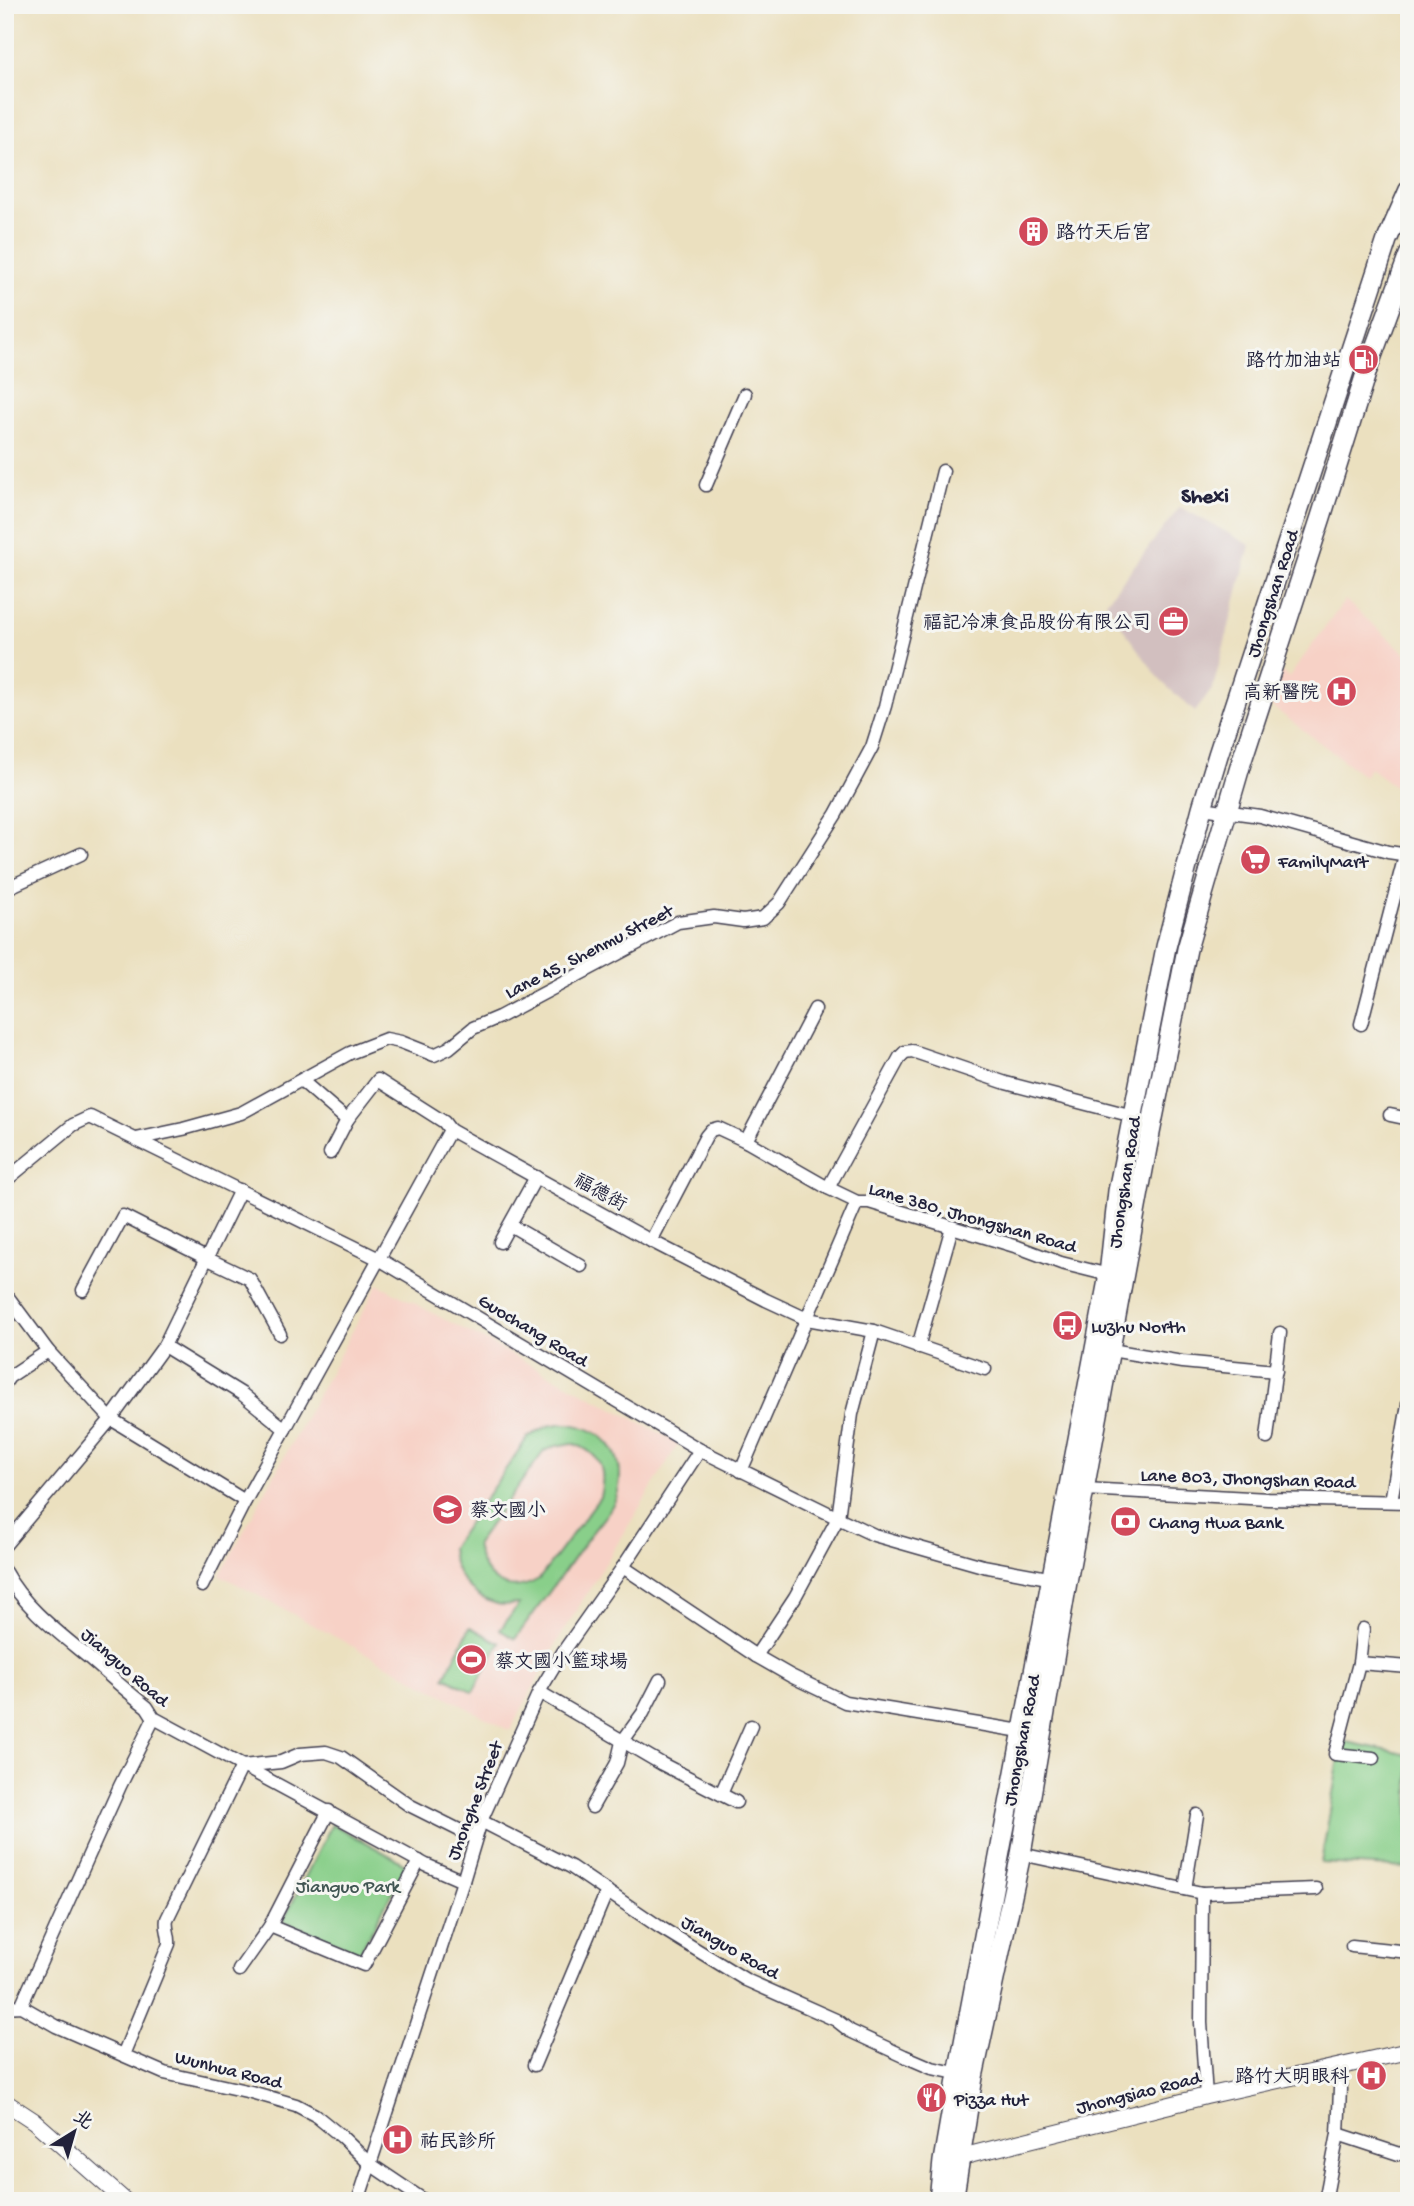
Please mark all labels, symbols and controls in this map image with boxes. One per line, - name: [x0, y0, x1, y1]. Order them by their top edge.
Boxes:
- building icon: 路竹天后宮: [1016, 214, 1050, 248]
- place label: 路竹天后宮: [1056, 222, 1151, 246]
- fuel station icon: 路竹加油站: [1347, 342, 1381, 376]
- place label: 路竹加油站: [1246, 350, 1341, 374]
- district label: Shexi: [1181, 486, 1229, 511]
- street label: Jhongshan Road: [1243, 526, 1306, 661]
- office icon: 福記冷凍食品股份有限公司: [1157, 604, 1191, 638]
- place label: 福記冷凍食品股份有限公司: [923, 612, 1151, 636]
- hospital icon: 高新醫院: [1325, 674, 1359, 708]
- place label: 高新醫院: [1243, 682, 1319, 706]
- supermarket icon: FamilyMart: [1238, 843, 1272, 877]
- place label: FamilyMart: [1277, 852, 1370, 875]
- street label: Lane 45, Shenmu Street: [502, 900, 680, 1006]
- street label: Jhongshan Road: [1105, 1113, 1148, 1250]
- street label: 福德街: [569, 1169, 630, 1218]
- street label: Lane 380, Jhongshan Road: [865, 1179, 1080, 1261]
- street label: Guochang Road: [473, 1290, 593, 1375]
- bus stop icon: Luzhu North: [1051, 1308, 1085, 1342]
- place label: Luzhu North: [1091, 1317, 1186, 1340]
- street label: Lane 803, Jhongshan Road: [1140, 1465, 1358, 1496]
- school or university icon: 蔡文國小: [430, 1492, 464, 1526]
- place label: 蔡文國小: [470, 1500, 546, 1524]
- bank icon: Chang Hwa Bank: [1109, 1504, 1143, 1538]
- place label: Chang Hwa Bank: [1149, 1513, 1284, 1536]
- street label: Jianguo Road: [75, 1624, 174, 1714]
- sports icon: 蔡文國小籃球場: [455, 1643, 489, 1677]
- place label: 蔡文國小籃球場: [495, 1651, 628, 1675]
- street label: Jhongshan Road: [999, 1671, 1048, 1808]
- street label: Jhonghe Street: [443, 1737, 510, 1864]
- park label: Jianguo Park: [296, 1877, 402, 1900]
- street label: Jianguo Road: [676, 1912, 784, 1987]
- street label: Wunhua Road: [172, 2047, 286, 2096]
- hospital icon: 路竹大明眼科: [1355, 2058, 1389, 2092]
- place label: 路竹大明眼科: [1235, 2066, 1350, 2090]
- street label: Jhongsiao Road: [1074, 2067, 1205, 2121]
- restaurant icon: Pizza Hut: [914, 2081, 948, 2115]
- place label: Pizza Hut: [953, 2090, 1030, 2113]
- north arrow: [38, 2098, 108, 2168]
- text: 北: [68, 2106, 97, 2136]
- hospital icon: 祐民診所: [380, 2123, 414, 2157]
- place label: 祐民診所: [420, 2131, 496, 2155]

